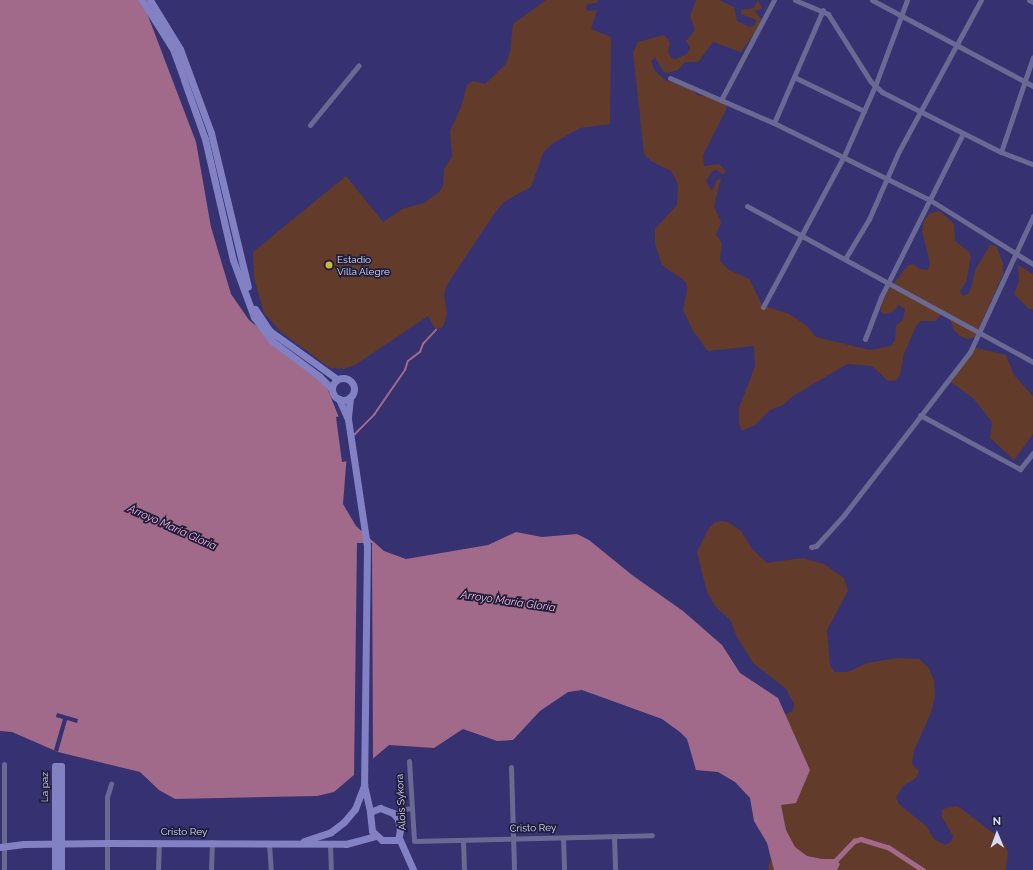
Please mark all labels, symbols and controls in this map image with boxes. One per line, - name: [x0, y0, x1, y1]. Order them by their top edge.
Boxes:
- place label: Estadio Villa Alegre: [337, 253, 390, 276]
- marker: Estadio Villa Alegre: [324, 260, 334, 270]
- water label: Arroyo María Gloria: [126, 503, 218, 553]
- water label: Arroyo María Gloria: [460, 589, 556, 615]
- street label: La paz: [39, 772, 51, 802]
- street label: Alois Sykora: [394, 774, 408, 830]
- north arrow: [977, 814, 1017, 854]
- text: N: [992, 815, 1001, 828]
- street label: Cristo Rey: [510, 822, 556, 834]
- street label: Cristo Rey: [161, 826, 207, 838]

